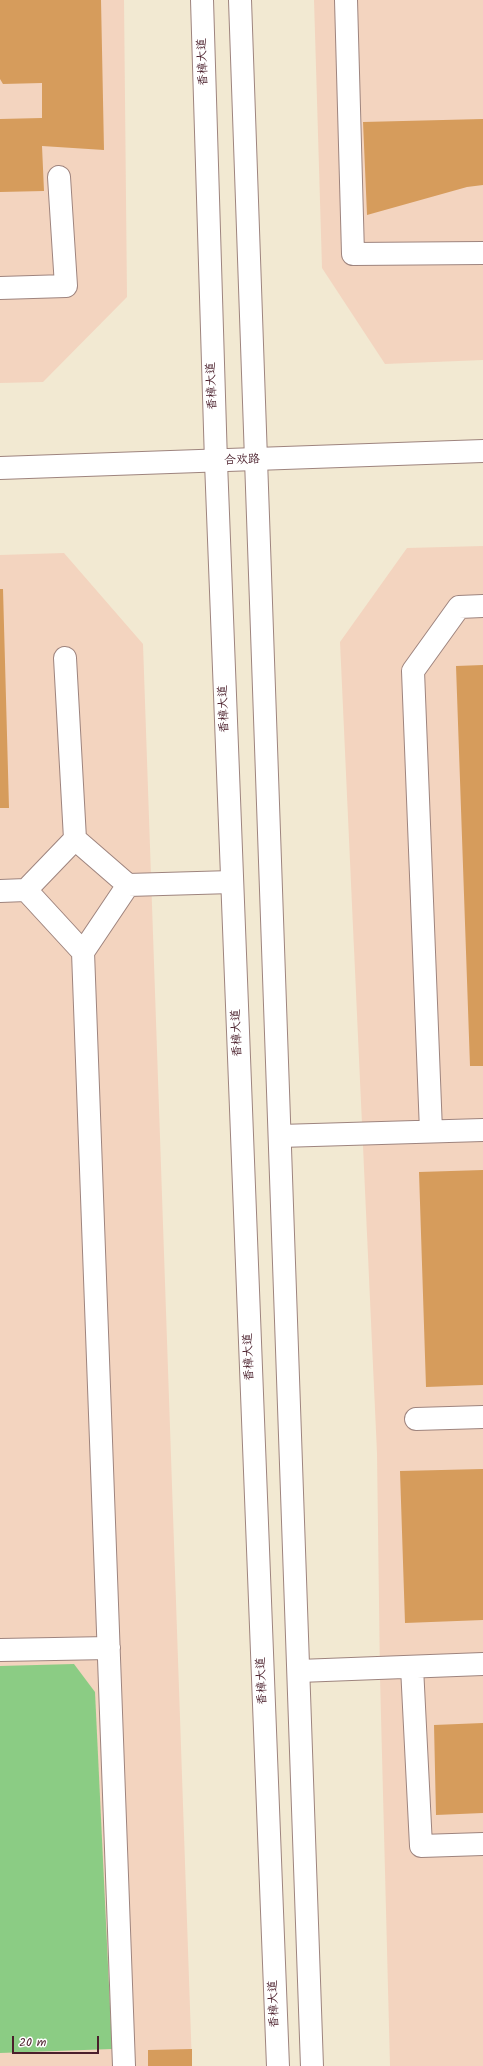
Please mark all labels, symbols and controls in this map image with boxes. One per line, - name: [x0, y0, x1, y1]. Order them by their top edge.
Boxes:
- street label: 香樟大道: [196, 38, 212, 86]
- street label: 香樟大道: [205, 362, 221, 410]
- street label: 合欢路: [224, 453, 260, 469]
- street label: 香樟大道: [217, 685, 233, 733]
- street label: 香樟大道: [230, 1009, 246, 1057]
- street label: 香樟大道: [242, 1333, 258, 1381]
- street label: 香樟大道: [255, 1657, 271, 1705]
- street label: 香樟大道: [267, 1980, 283, 2028]
- scale bar: [14, 2028, 101, 2054]
- text: 20 m: [19, 2033, 46, 2052]

